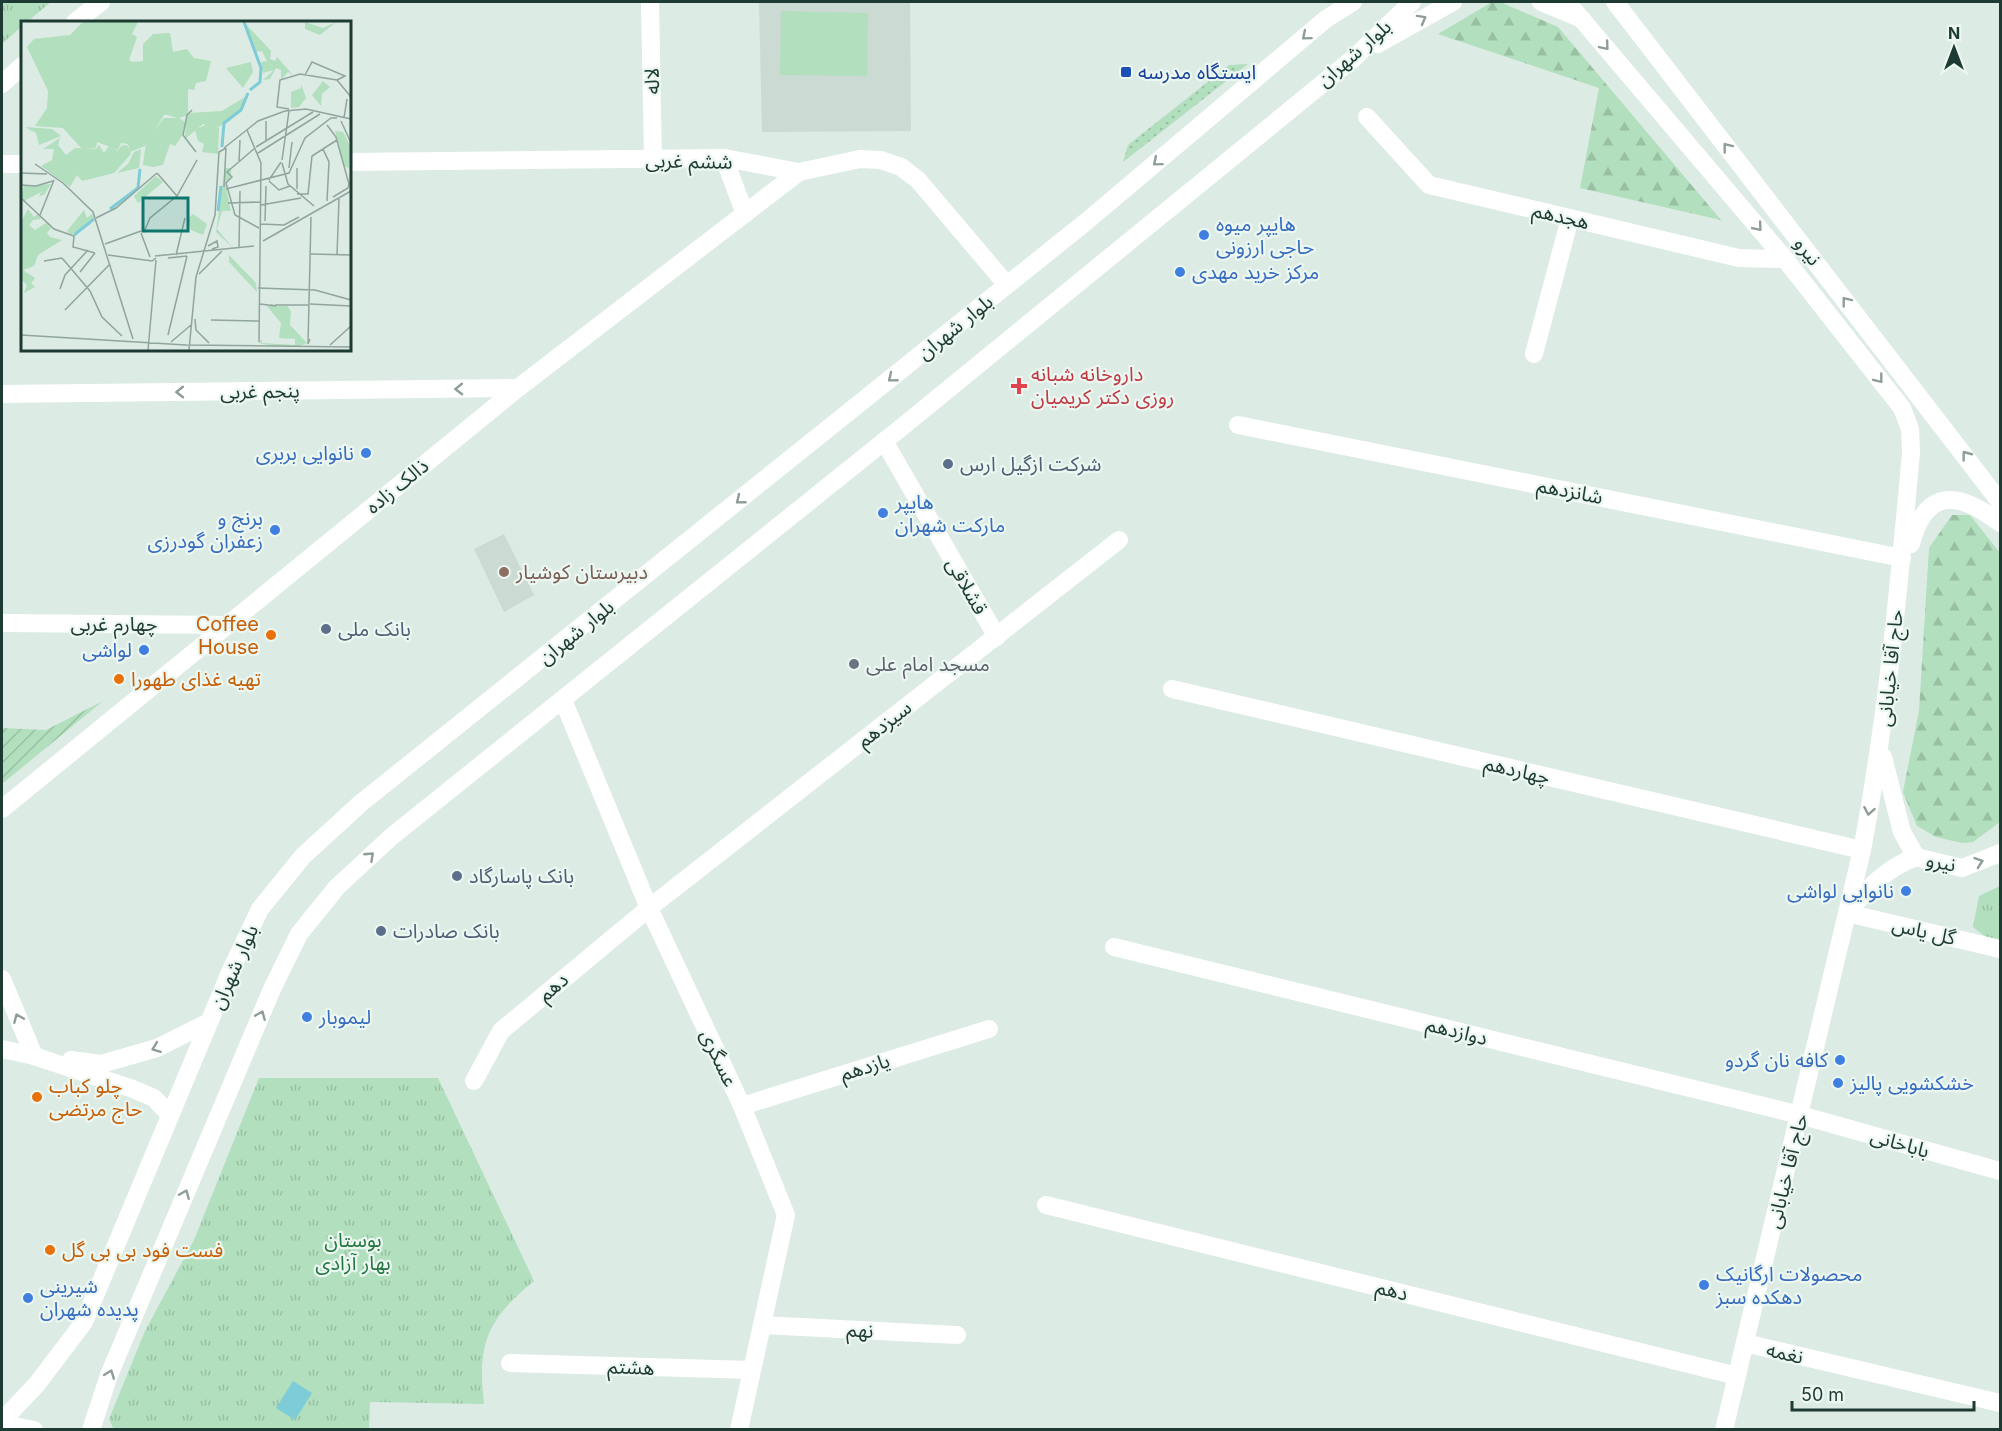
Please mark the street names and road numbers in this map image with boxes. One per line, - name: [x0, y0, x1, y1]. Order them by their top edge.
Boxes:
- street label: بلوار شهران: [1312, 14, 1396, 92]
- street label: لاله: [640, 68, 664, 94]
- street label: ششم غربی: [645, 148, 733, 177]
- street label: هجدهم: [1530, 198, 1592, 237]
- street label: نیرو: [1789, 232, 1827, 270]
- street label: بلوار شهران: [912, 289, 998, 365]
- street label: پنجم غربی: [220, 378, 300, 407]
- street label: ذالک زاده: [361, 453, 433, 519]
- street label: شانزدهم: [1535, 473, 1605, 512]
- street label: قشلاقی: [941, 553, 993, 619]
- street label: بلوار شهران: [533, 594, 619, 670]
- street label: حاج آقا خیابانی: [1872, 608, 1911, 728]
- street label: چهارم غربی: [70, 612, 158, 639]
- street label: سیزدهم: [852, 695, 918, 755]
- street label: چهاردهم: [1481, 751, 1552, 792]
- street label: نیرو: [1924, 847, 1958, 877]
- street label: گل یاس: [1890, 912, 1959, 950]
- street label: بلوار شهران: [205, 921, 263, 1013]
- street label: دهم: [533, 967, 575, 1009]
- street label: دوازدهم: [1423, 1012, 1490, 1053]
- street label: عسگری: [695, 1026, 743, 1090]
- street label: یازدهم: [837, 1048, 894, 1089]
- street label: حاج آقا خیابانی: [1761, 1111, 1816, 1232]
- street label: باباخانی: [1868, 1123, 1932, 1163]
- street label: دهم: [1373, 1274, 1411, 1308]
- street label: نهم: [846, 1317, 874, 1346]
- street label: نغمه: [1764, 1337, 1806, 1369]
- street label: هشتم: [607, 1354, 655, 1383]

